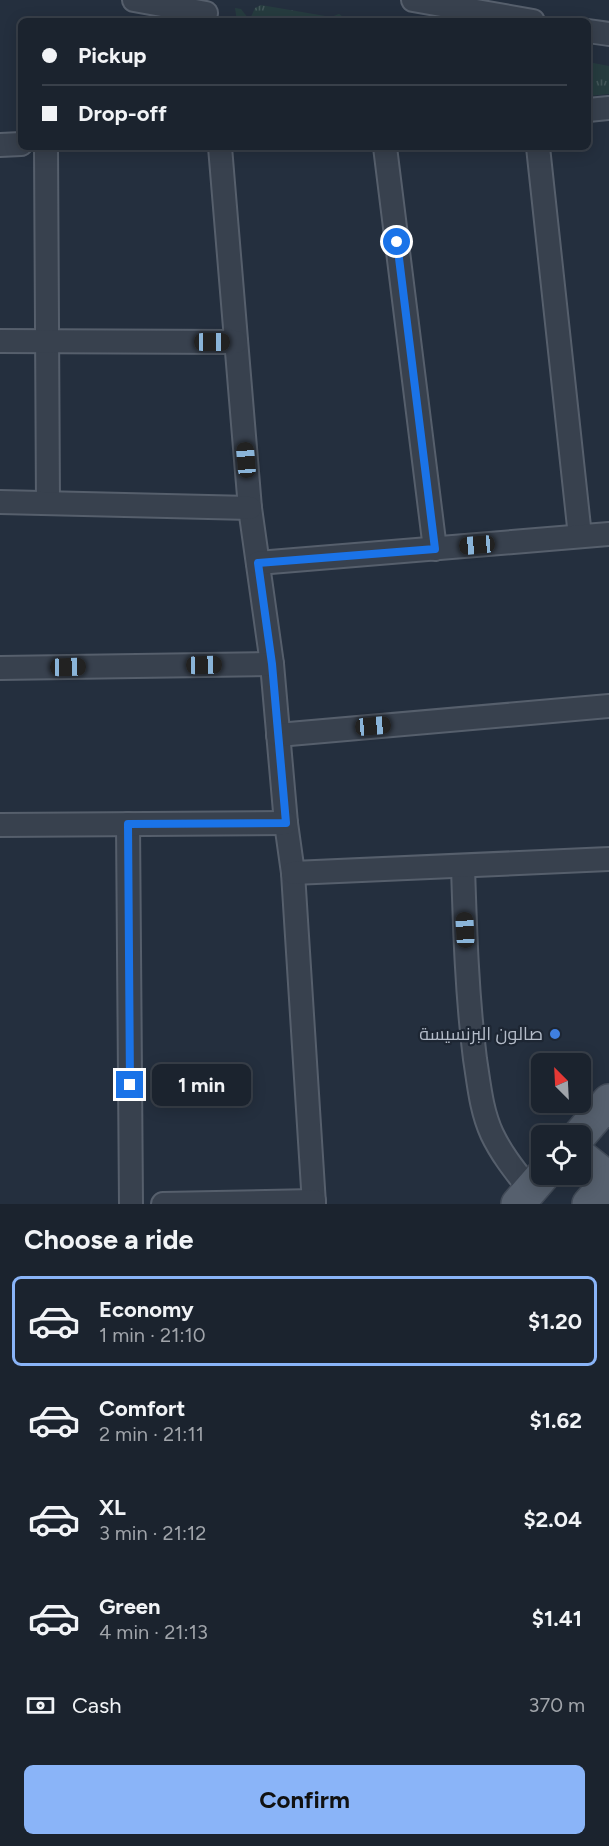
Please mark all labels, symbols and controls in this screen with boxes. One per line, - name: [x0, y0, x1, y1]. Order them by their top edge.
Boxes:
- text: Pickup: [78, 42, 147, 69]
- text: Drop-off: [78, 100, 167, 127]
- route start: [383, 228, 410, 255]
- car: [194, 333, 230, 351]
- car: [235, 441, 257, 479]
- car: [458, 534, 496, 556]
- car: [186, 656, 222, 674]
- car: [50, 658, 86, 676]
- car: [354, 715, 392, 737]
- car: [455, 912, 475, 948]
- place label: صالون البرنسيسة: [419, 1023, 543, 1045]
- marker: صالون البرنسيسة: [548, 1027, 562, 1041]
- north arrow: [531, 1053, 591, 1113]
- map controls: [531, 1053, 591, 1185]
- callout: 1 min: [151, 1064, 250, 1106]
- route end: [116, 1071, 143, 1098]
- text: 1 min: [178, 1073, 225, 1097]
- button: locate: [531, 1125, 591, 1185]
- text: Choose a ride: [24, 1223, 193, 1256]
- icon: car: [27, 1294, 81, 1348]
- text: Economy: [99, 1296, 194, 1323]
- text: $1.20: [528, 1308, 582, 1335]
- text: 1 min · 21:10: [99, 1323, 206, 1347]
- icon: car: [27, 1393, 81, 1447]
- text: Comfort: [99, 1395, 185, 1422]
- text: $1.62: [530, 1407, 582, 1434]
- text: 2 min · 21:11: [99, 1422, 204, 1446]
- icon: car: [27, 1492, 81, 1546]
- text: XL: [99, 1494, 126, 1521]
- text: $2.04: [523, 1506, 582, 1533]
- text: 3 min · 21:12: [99, 1521, 207, 1545]
- icon: car: [27, 1591, 81, 1645]
- text: Green: [99, 1593, 161, 1620]
- text: $1.41: [532, 1605, 582, 1632]
- text: 4 min · 21:13: [99, 1620, 208, 1644]
- icon: cash: [24, 1689, 57, 1722]
- text: Cash: [72, 1692, 122, 1719]
- text: 370 m: [529, 1693, 585, 1717]
- button: Confirm: [24, 1765, 585, 1834]

